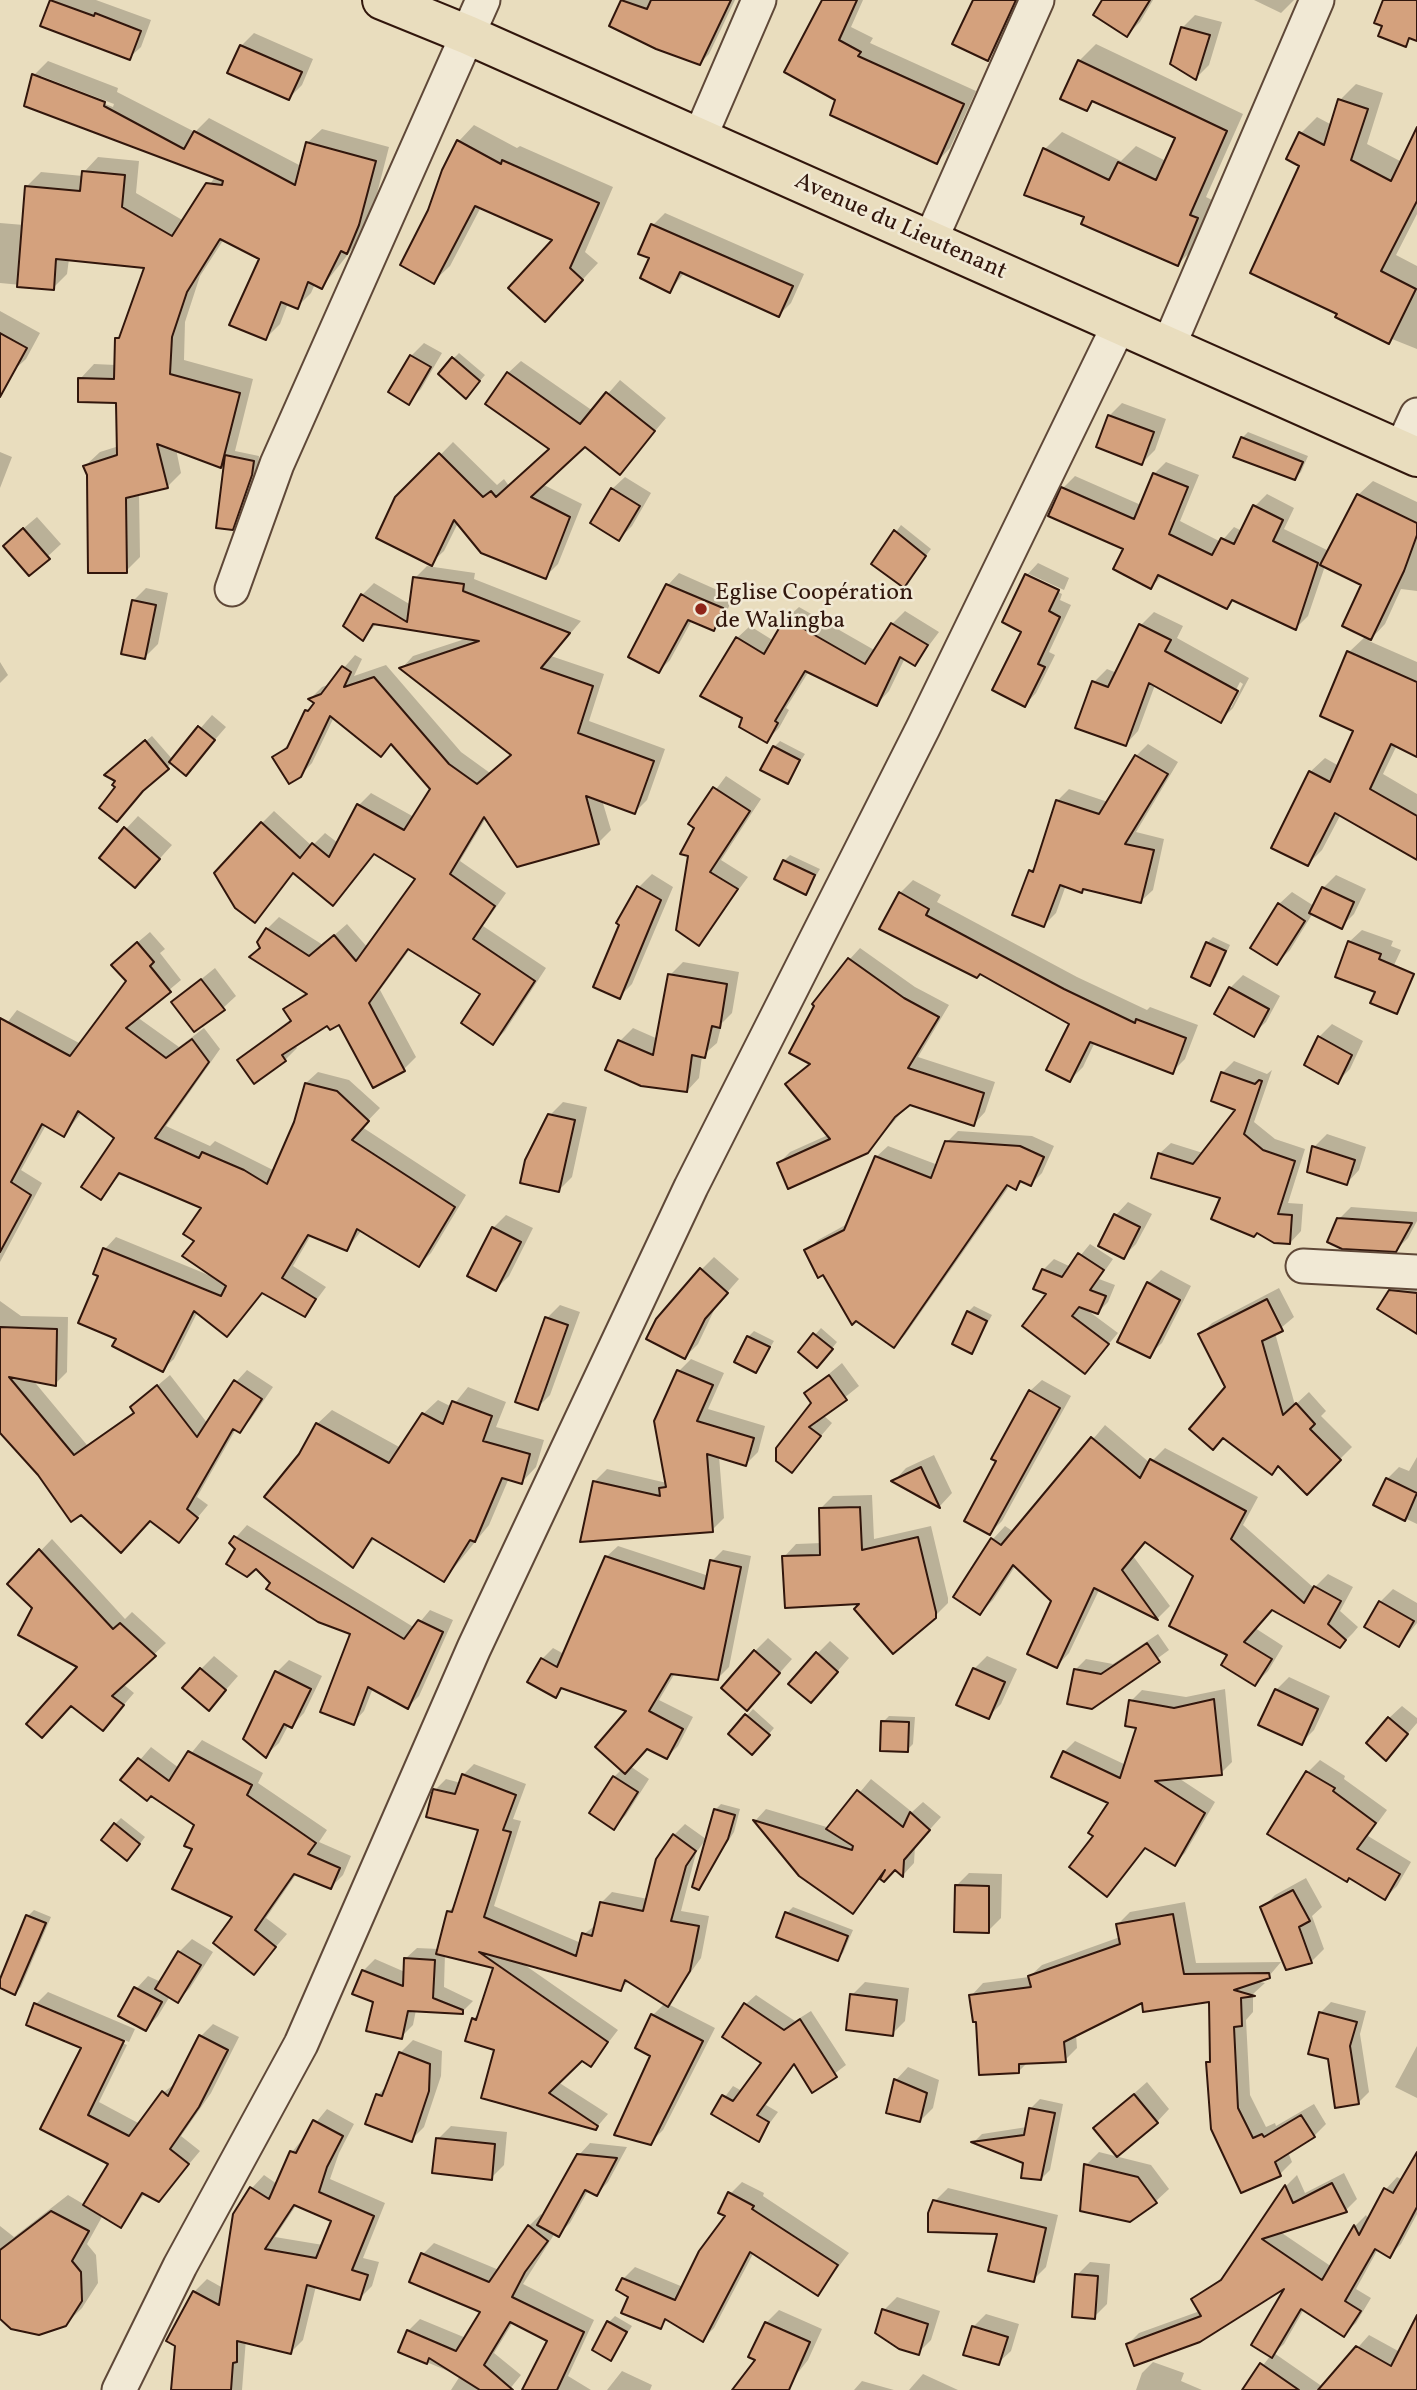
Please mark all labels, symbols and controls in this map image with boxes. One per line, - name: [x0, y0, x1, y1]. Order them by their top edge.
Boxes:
- street label: Avenue du Lieutenant: [789, 168, 1011, 288]
- place label: Eglise Coopération de Walingba: [715, 581, 913, 637]
- marker: Eglise Coopération de Walingba: [693, 601, 709, 617]

